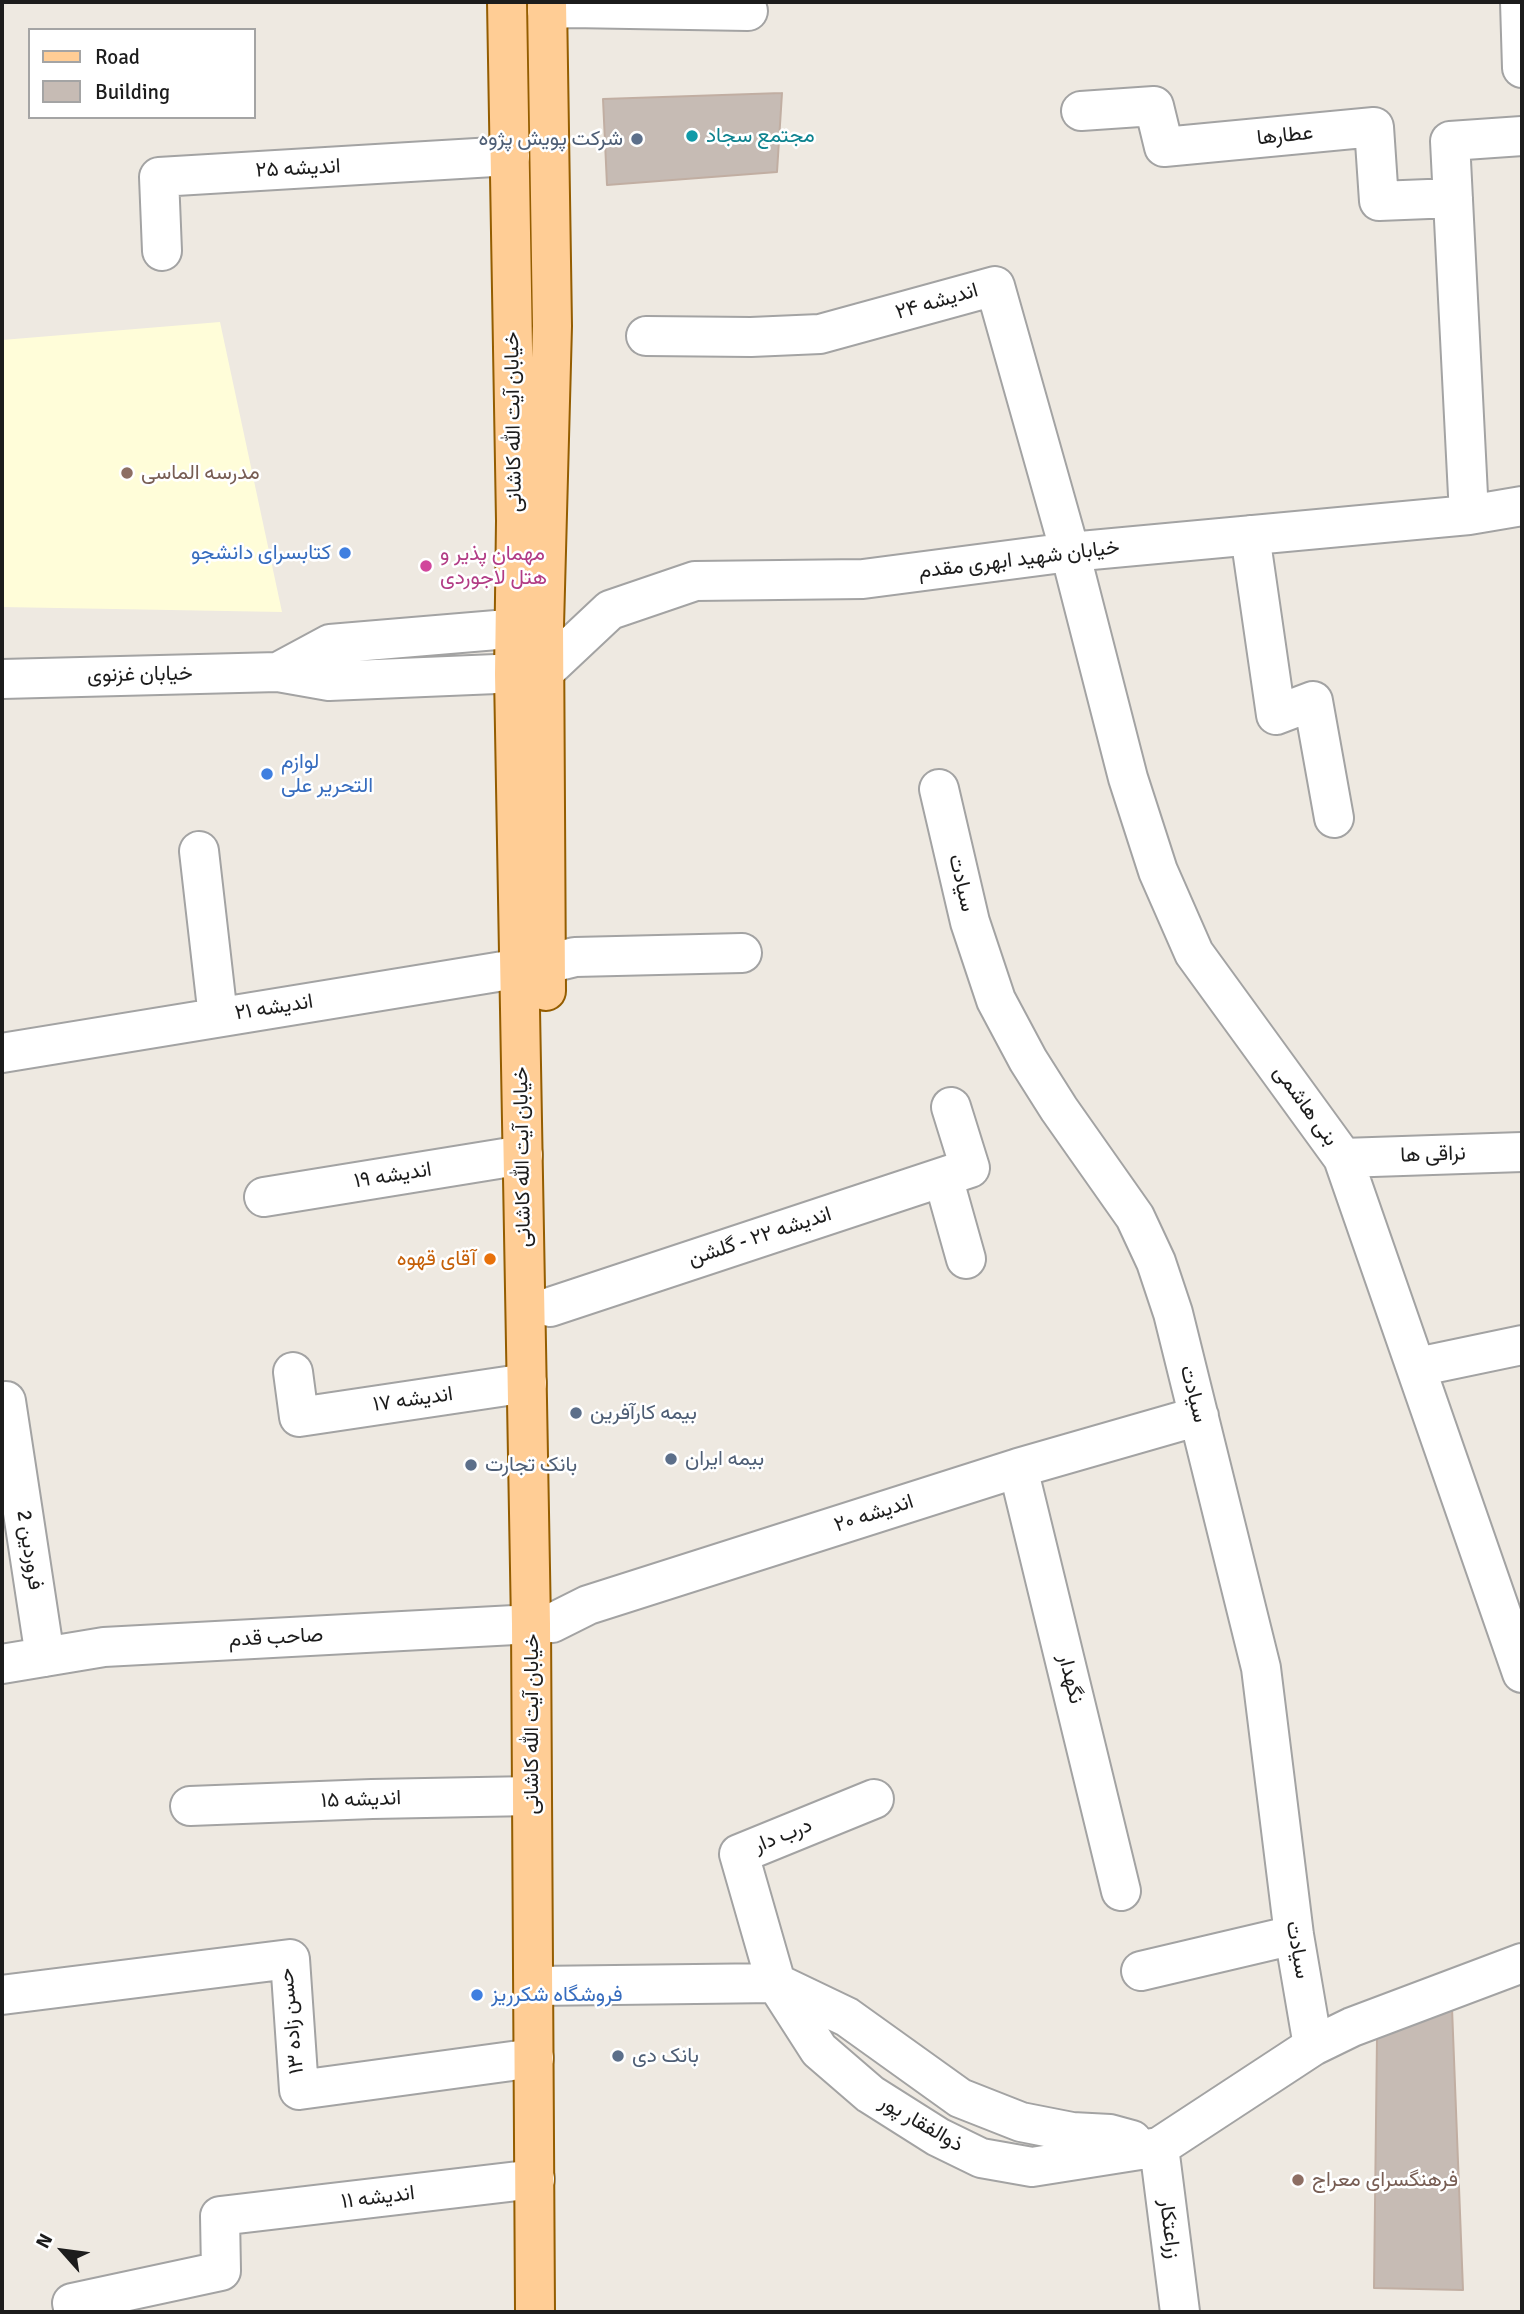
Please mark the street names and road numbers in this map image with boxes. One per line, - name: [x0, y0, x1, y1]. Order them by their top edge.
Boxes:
- street label: عطارها: [1256, 121, 1314, 151]
- street label: اندیشه ۲۵: [255, 154, 341, 184]
- street label: اندیشه ۲۴: [893, 278, 981, 326]
- street label: خیابان آیت الله کاشانی: [500, 331, 528, 513]
- street label: خیابان شهید ابهری مقدم: [917, 535, 1121, 585]
- street label: خیابان غزنوی: [87, 661, 193, 689]
- street label: سیادت: [942, 852, 980, 914]
- street label: اندیشه ۲۱: [233, 989, 315, 1027]
- street label: بنی هاشمی: [1267, 1061, 1343, 1151]
- street label: خیابان آیت الله کاشانی: [509, 1066, 537, 1248]
- street label: نراقی ها: [1400, 1141, 1466, 1169]
- street label: اندیشه ۱۹: [353, 1157, 433, 1195]
- street label: اندیشه ۲۲ - گلشن: [685, 1202, 835, 1272]
- street label: سیادت: [1174, 1363, 1212, 1425]
- street label: اندیشه ۱۷: [372, 1382, 454, 1418]
- street label: اندیشه ۲۰: [831, 1489, 917, 1539]
- street label: فروردین 2: [10, 1508, 48, 1592]
- street label: صاحب قدم: [228, 1623, 324, 1653]
- street label: خیابان آیت الله کاشانی: [519, 1634, 545, 1814]
- street label: نگهدار: [1052, 1652, 1088, 1706]
- street label: اندیشه ۱۵: [320, 1786, 402, 1814]
- street label: درب دار: [750, 1813, 816, 1859]
- street label: سیادت: [1280, 1919, 1314, 1981]
- street label: حسن زاده ۱۳: [274, 1967, 310, 2075]
- street label: ذوالفقار پور: [875, 2090, 967, 2158]
- street label: اندیشه ۱۱: [340, 2181, 416, 2215]
- street label: زراعتکار: [1153, 2198, 1185, 2260]

